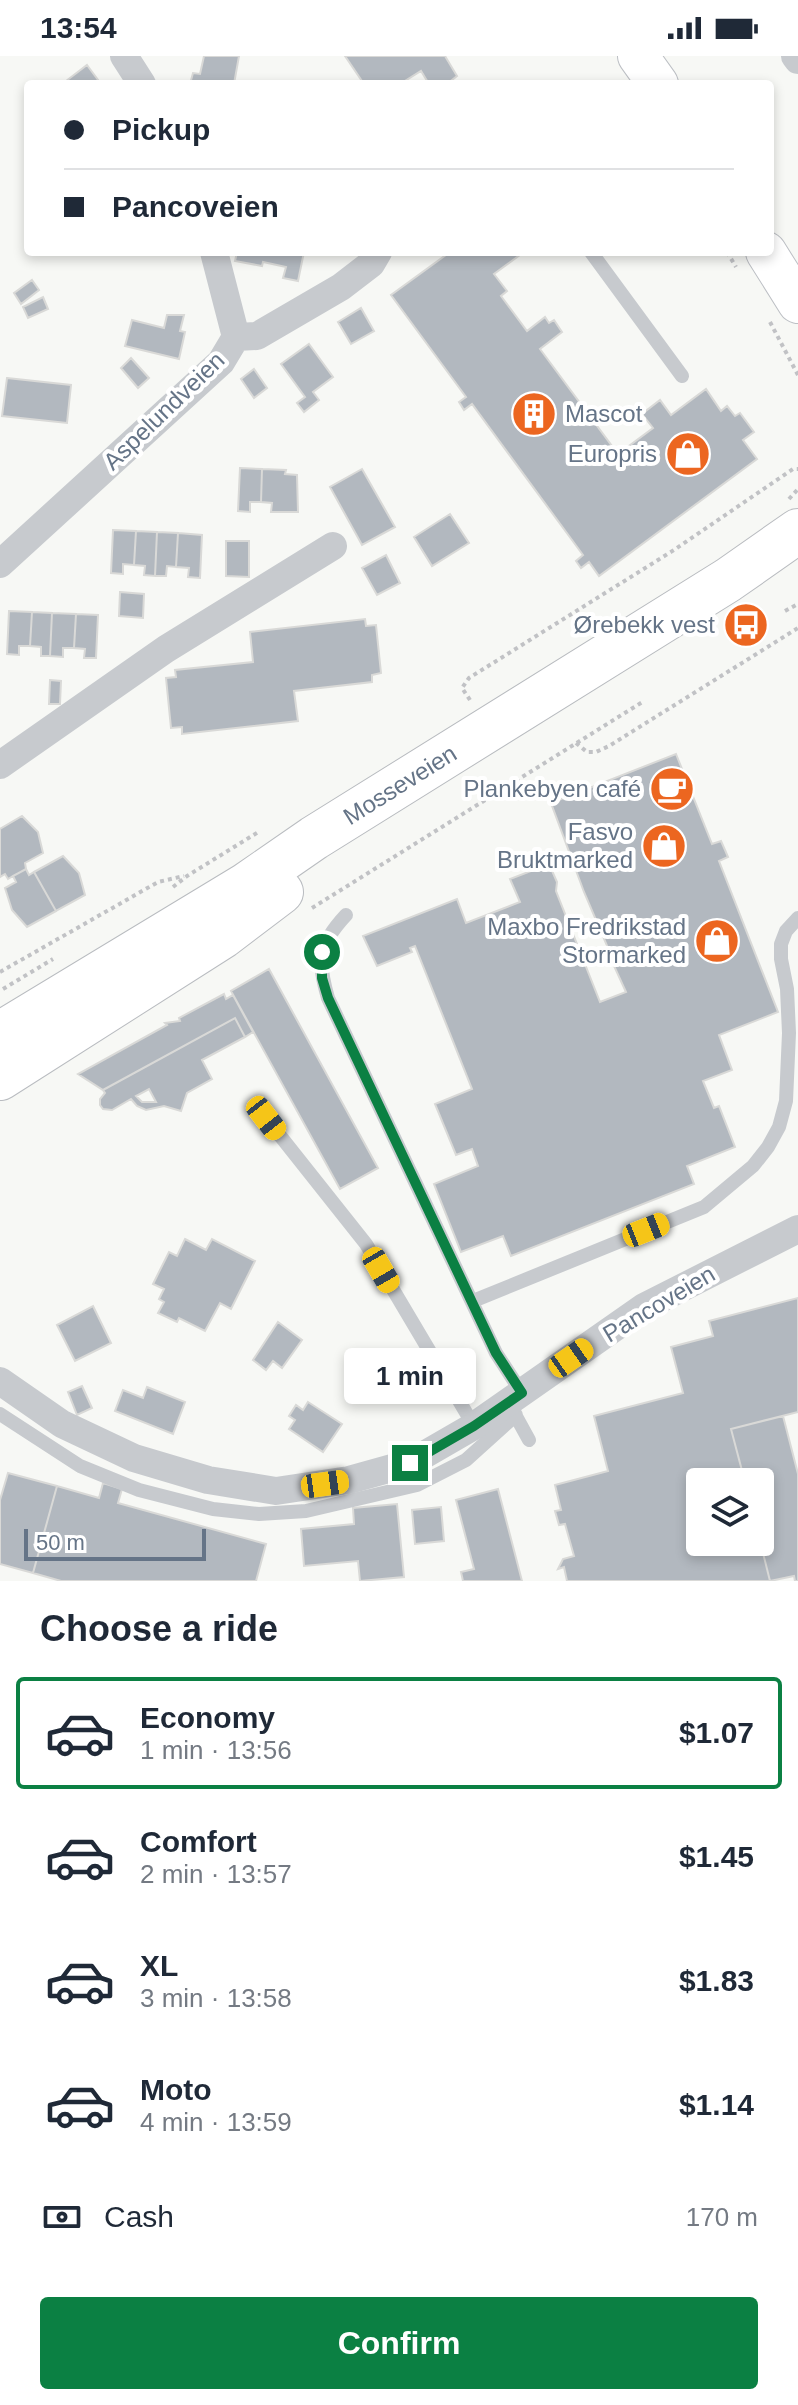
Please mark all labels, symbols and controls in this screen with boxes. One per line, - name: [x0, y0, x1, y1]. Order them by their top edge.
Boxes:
- text: 13:54: [40, 11, 117, 44]
- text: Pickup: [112, 113, 210, 146]
- text: Pancoveien: [112, 190, 279, 223]
- street label: Aspelundveien: [98, 346, 230, 475]
- building icon: Mascot: [510, 390, 558, 438]
- place label: Mascot: [565, 400, 643, 427]
- shop icon: Europris: [664, 430, 712, 478]
- place label: Europris: [568, 440, 657, 467]
- bus stop icon: Ørebekk vest: [722, 601, 770, 649]
- place label: Ørebekk vest: [574, 611, 715, 638]
- street label: Mosseveien: [338, 739, 461, 830]
- cafe icon: Plankebyen café: [648, 765, 696, 813]
- place label: Plankebyen café: [464, 775, 641, 802]
- place label: Fasvo Bruktmarked: [497, 818, 633, 873]
- shop icon: Fasvo Bruktmarked: [640, 822, 688, 870]
- place label: Maxbo Fredrikstad Stormarked: [487, 913, 686, 968]
- shop icon: Maxbo Fredrikstad Stormarked: [693, 917, 741, 965]
- route start: [304, 934, 340, 970]
- car: [242, 1092, 290, 1144]
- car: [619, 1210, 673, 1250]
- car: [359, 1243, 403, 1297]
- street label: Pancoveien: [598, 1260, 719, 1347]
- car: [544, 1334, 598, 1382]
- callout: 1 min: [344, 1347, 476, 1403]
- text: 1 min: [376, 1361, 444, 1391]
- route end: [392, 1445, 428, 1481]
- map controls: [686, 1468, 774, 1556]
- button: layers: [686, 1468, 774, 1556]
- car: [300, 1469, 350, 1499]
- scale bar: [24, 1525, 206, 1561]
- text: 50 m: [36, 1530, 85, 1555]
- text: Choose a ride: [40, 1608, 278, 1649]
- icon: car: [44, 1697, 116, 1769]
- text: Economy: [140, 1701, 275, 1734]
- text: $1.07: [679, 1716, 754, 1749]
- text: 1 min · 13:56: [140, 1735, 292, 1765]
- icon: car: [44, 1821, 116, 1893]
- text: Comfort: [140, 1825, 257, 1858]
- text: $1.45: [679, 1840, 754, 1873]
- text: 2 min · 13:57: [140, 1859, 292, 1889]
- icon: car: [44, 1945, 116, 2017]
- text: XL: [140, 1949, 178, 1982]
- text: $1.83: [679, 1964, 754, 1997]
- text: 3 min · 13:58: [140, 1983, 292, 2013]
- icon: car: [44, 2069, 116, 2141]
- text: Moto: [140, 2073, 212, 2106]
- text: $1.14: [679, 2088, 754, 2121]
- text: 4 min · 13:59: [140, 2107, 292, 2137]
- icon: cash: [40, 2195, 84, 2239]
- text: Cash: [104, 2200, 174, 2233]
- text: 170 m: [686, 2202, 758, 2232]
- button: Confirm: [40, 2297, 758, 2389]

